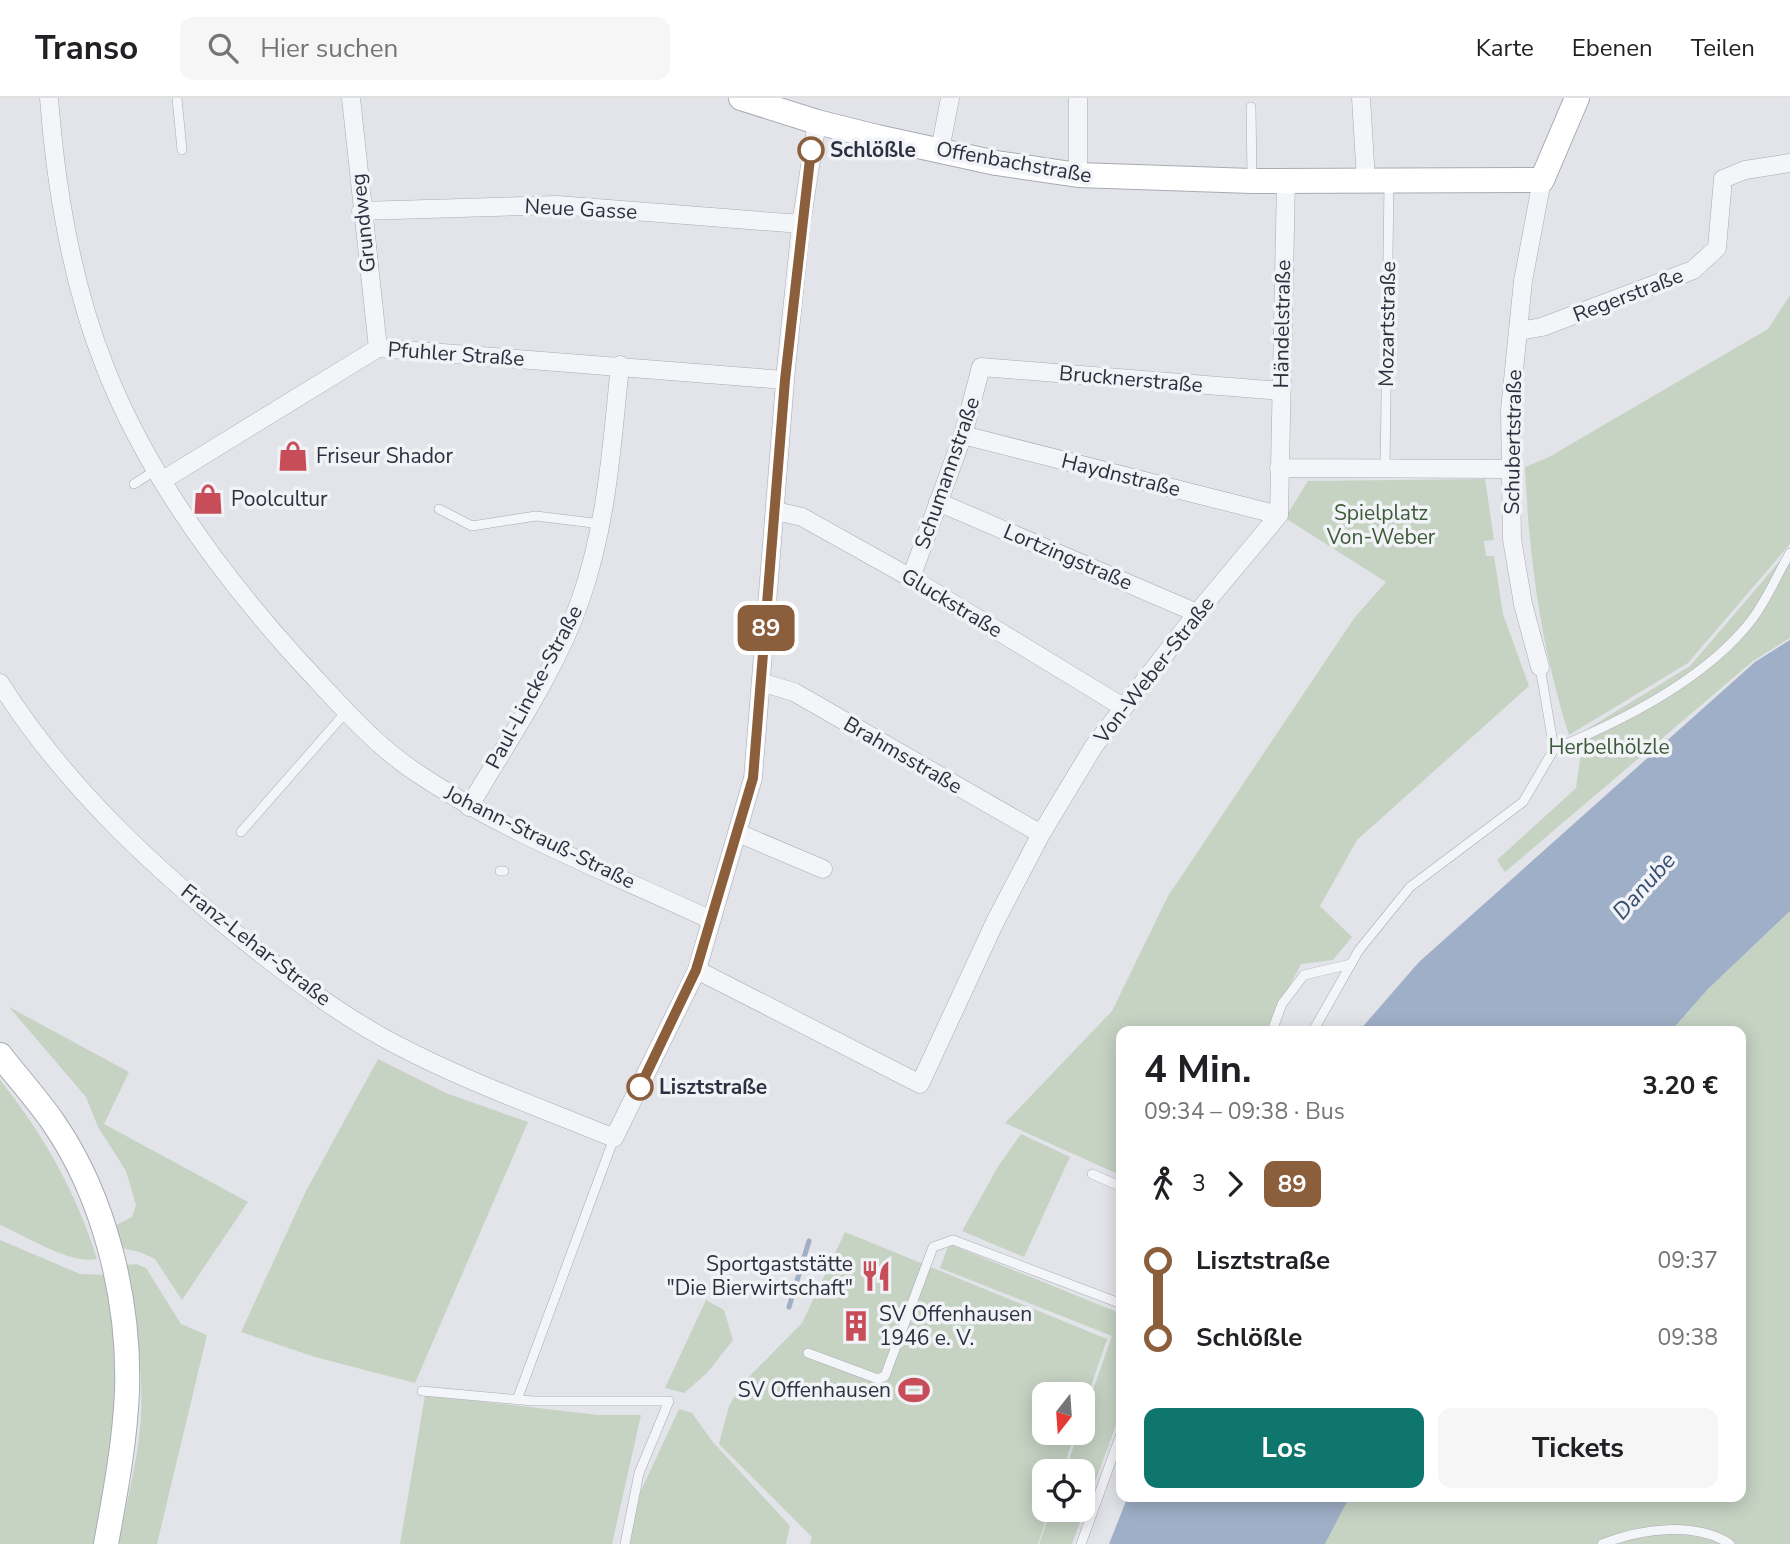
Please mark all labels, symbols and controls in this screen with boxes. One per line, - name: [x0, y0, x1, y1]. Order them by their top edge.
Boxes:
- search box: [180, 17, 670, 80]
- text: Transo: [35, 26, 138, 71]
- icon: search: [204, 29, 242, 67]
- text: Hier suchen: [260, 31, 398, 66]
- text: Karte: [1476, 32, 1534, 64]
- text: Ebenen: [1572, 32, 1653, 64]
- text: Teilen: [1691, 32, 1755, 64]
- street label: Offenbachstraße: [934, 135, 1094, 189]
- place label: Schlößle: [830, 136, 916, 164]
- marker: Schlößle: [798, 137, 824, 163]
- street label: Grundweg: [344, 172, 382, 274]
- street label: Neue Gasse: [524, 192, 638, 226]
- street label: Händelstraße: [1267, 259, 1297, 389]
- street label: Mozartstraße: [1372, 261, 1402, 387]
- street label: Regerstraße: [1569, 261, 1687, 329]
- street label: Pfuhler Straße: [387, 335, 525, 373]
- street label: Brucknerstraße: [1058, 359, 1204, 399]
- street label: Schubertstraße: [1498, 369, 1528, 515]
- street label: Schumannstraße: [908, 393, 986, 553]
- shop icon: Friseur Shador: [276, 439, 310, 473]
- place label: Friseur Shador: [316, 442, 454, 470]
- street label: Haydnstraße: [1059, 447, 1183, 503]
- shop icon: Poolcultur: [191, 482, 225, 516]
- place label: Poolcultur: [231, 485, 328, 513]
- park label: Spielplatz Von-Weber: [1326, 499, 1436, 551]
- street label: Lortzingstraße: [999, 517, 1137, 597]
- street label: Gluckstraße: [896, 562, 1008, 644]
- street label: Von-Weber-Straße: [1087, 591, 1220, 750]
- street label: Paul-Lincke-Straße: [479, 600, 589, 774]
- line badge: 89: [734, 605, 798, 651]
- text: 89: [752, 612, 780, 644]
- street label: Brahmsstraße: [839, 710, 967, 800]
- park label: Herbelhölzle: [1548, 733, 1670, 761]
- street label: Johann-Strauß-Straße: [439, 778, 640, 895]
- water label: Danube: [1605, 846, 1683, 926]
- street label: Franz-Lehar-Straße: [175, 877, 337, 1013]
- text: 4 Min.: [1144, 1044, 1251, 1095]
- text: 3.20 €: [1642, 1068, 1718, 1103]
- place label: Lisztstraße: [659, 1073, 767, 1101]
- marker: Lisztstraße: [627, 1074, 653, 1100]
- text: 09:34 – 09:38 · Bus: [1144, 1096, 1345, 1127]
- icon: walk: [1144, 1165, 1182, 1203]
- icon: forward: [1216, 1165, 1254, 1203]
- text: 3: [1192, 1168, 1206, 1199]
- text: 89: [1278, 1168, 1307, 1200]
- text: Lisztstraße: [1196, 1243, 1330, 1278]
- text: 09:37: [1658, 1245, 1718, 1276]
- place label: Sportgaststätte "Die Bierwirtschaft": [666, 1250, 853, 1302]
- restaurant icon: Sportgaststätte "Die Bierwirtschaft": [859, 1259, 893, 1293]
- place label: SV Offenhausen 1946 e. V.: [879, 1300, 1032, 1352]
- building icon: SV Offenhausen 1946 e. V.: [839, 1309, 873, 1343]
- text: Schlößle: [1196, 1320, 1302, 1355]
- text: 09:38: [1658, 1322, 1718, 1353]
- sports icon: SV Offenhausen: [897, 1373, 931, 1407]
- place label: SV Offenhausen: [738, 1376, 891, 1404]
- north arrow: [1032, 1382, 1096, 1446]
- map controls: [1032, 1382, 1095, 1522]
- button: Los: [1144, 1408, 1424, 1488]
- button: Tickets: [1438, 1408, 1718, 1488]
- button: locate: [1032, 1459, 1095, 1522]

